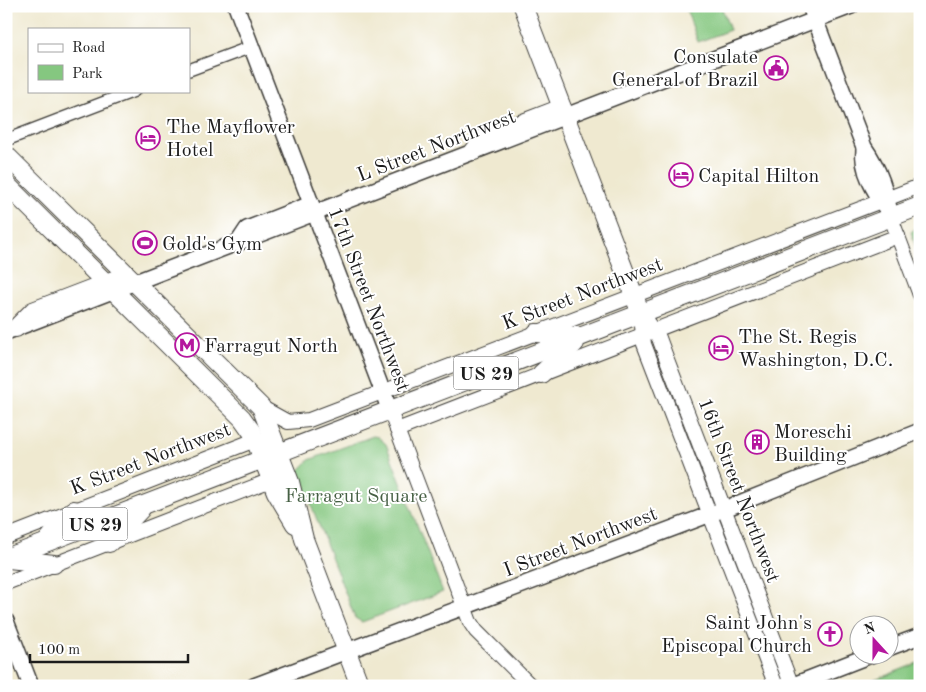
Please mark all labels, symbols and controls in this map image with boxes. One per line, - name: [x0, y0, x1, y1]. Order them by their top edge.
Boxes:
- legend: [28, 28, 190, 92]
- text: Road: [72, 41, 106, 56]
- place label: Consulate General of Brazil: [612, 48, 758, 91]
- public building icon: Consulate General of Brazil: [763, 55, 789, 81]
- text: Park: [72, 67, 103, 82]
- street label: L Street Northwest: [355, 107, 519, 186]
- place label: The Mayflower Hotel: [166, 118, 295, 161]
- hotel icon: The Mayflower Hotel: [135, 125, 161, 151]
- hotel icon: Capital Hilton: [668, 162, 694, 188]
- place label: Capital Hilton: [698, 167, 819, 187]
- street label: 17th Street Northwest: [324, 205, 413, 395]
- sports icon: Gold's Gym: [132, 230, 158, 256]
- place label: Gold's Gym: [162, 235, 262, 255]
- street label: K Street Northwest: [500, 255, 666, 335]
- place label: The St. Regis Washington, D.C.: [738, 328, 893, 371]
- metro station icon: Farragut North: [174, 332, 200, 358]
- hotel icon: The St. Regis Washington, D.C.: [708, 335, 734, 361]
- place label: Farragut North: [204, 337, 338, 357]
- road number: US 29: [454, 356, 518, 389]
- street label: 16th Street Northwest: [694, 396, 783, 586]
- street label: K Street Northwest: [68, 420, 234, 500]
- place label: Moreschi Building: [774, 423, 852, 466]
- building icon: Moreschi Building: [744, 429, 770, 455]
- park label: Farragut Square: [285, 487, 427, 507]
- street label: I Street Northwest: [501, 504, 660, 581]
- road number: US 29: [62, 508, 128, 540]
- place label: Saint John's Episcopal Church: [661, 614, 812, 657]
- north arrow: [848, 614, 898, 664]
- text: N: [862, 620, 877, 637]
- church icon: Saint John's Episcopal Church: [817, 621, 843, 647]
- scale bar: [30, 632, 188, 664]
- text: 100 m: [38, 643, 80, 658]

